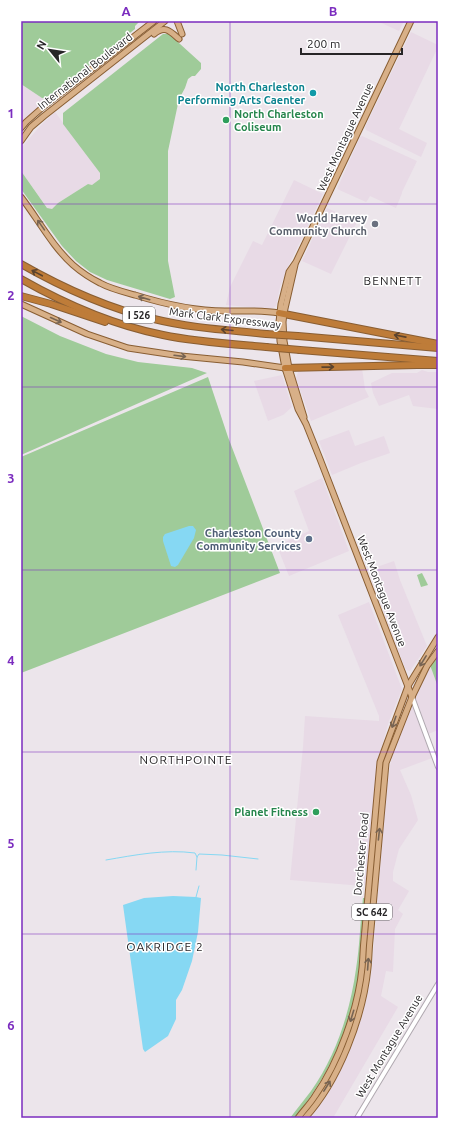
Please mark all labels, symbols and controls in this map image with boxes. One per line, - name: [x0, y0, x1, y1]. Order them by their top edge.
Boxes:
- text: A: [121, 4, 131, 18]
- text: B: [329, 4, 338, 18]
- north arrow: [30, 30, 70, 70]
- street label: International Boulevard: [35, 30, 135, 112]
- scale bar: [301, 30, 402, 56]
- text: 200 m: [307, 37, 340, 50]
- text: N: [34, 38, 49, 52]
- place label: North Charleston Performing Arts Caenter: [178, 81, 305, 106]
- street label: West Montague Avenue: [315, 81, 375, 193]
- marker: North Charleston Performing Arts Caenter: [308, 88, 318, 98]
- text: 1: [7, 106, 15, 120]
- place label: North Charleston Coliseum: [234, 108, 324, 133]
- marker: North Charleston Coliseum: [221, 115, 231, 125]
- place label: World Harvey Community Church: [269, 212, 367, 237]
- marker: World Harvey Community Church: [370, 219, 380, 229]
- one-way arrow: [37, 220, 45, 231]
- one-way arrow: [31, 269, 43, 277]
- district label: BENNETT: [364, 274, 422, 287]
- text: 2: [7, 288, 15, 302]
- one-way arrow: [138, 294, 151, 301]
- street label: Mark Clark Expressway: [168, 305, 282, 331]
- road number: I 526: [123, 307, 155, 323]
- one-way arrow: [50, 317, 62, 324]
- one-way arrow: [221, 326, 234, 334]
- one-way arrow: [394, 331, 407, 339]
- one-way arrow: [173, 352, 186, 360]
- one-way arrow: [321, 363, 334, 370]
- text: 3: [7, 471, 15, 485]
- place label: Charleston County Community Services: [196, 527, 301, 552]
- marker: Charleston County Community Services: [304, 534, 314, 544]
- street label: West Montague Avenue: [355, 534, 409, 648]
- text: 4: [7, 653, 15, 667]
- one-way arrow: [419, 656, 427, 667]
- one-way arrow: [390, 716, 398, 728]
- district label: NORTHPOINTE: [140, 753, 232, 766]
- place label: Planet Fitness: [234, 806, 308, 818]
- marker: Planet Fitness: [311, 807, 321, 817]
- street label: Dorchester Road: [351, 812, 371, 896]
- one-way arrow: [376, 828, 383, 841]
- text: 5: [7, 836, 15, 850]
- road number: SC 642: [352, 904, 392, 920]
- district label: OAKRIDGE 2: [126, 940, 204, 953]
- one-way arrow: [365, 958, 372, 971]
- street label: West Montague Avenue: [353, 992, 425, 1100]
- one-way arrow: [348, 1009, 355, 1022]
- text: 6: [7, 1018, 15, 1032]
- one-way arrow: [324, 1080, 332, 1092]

